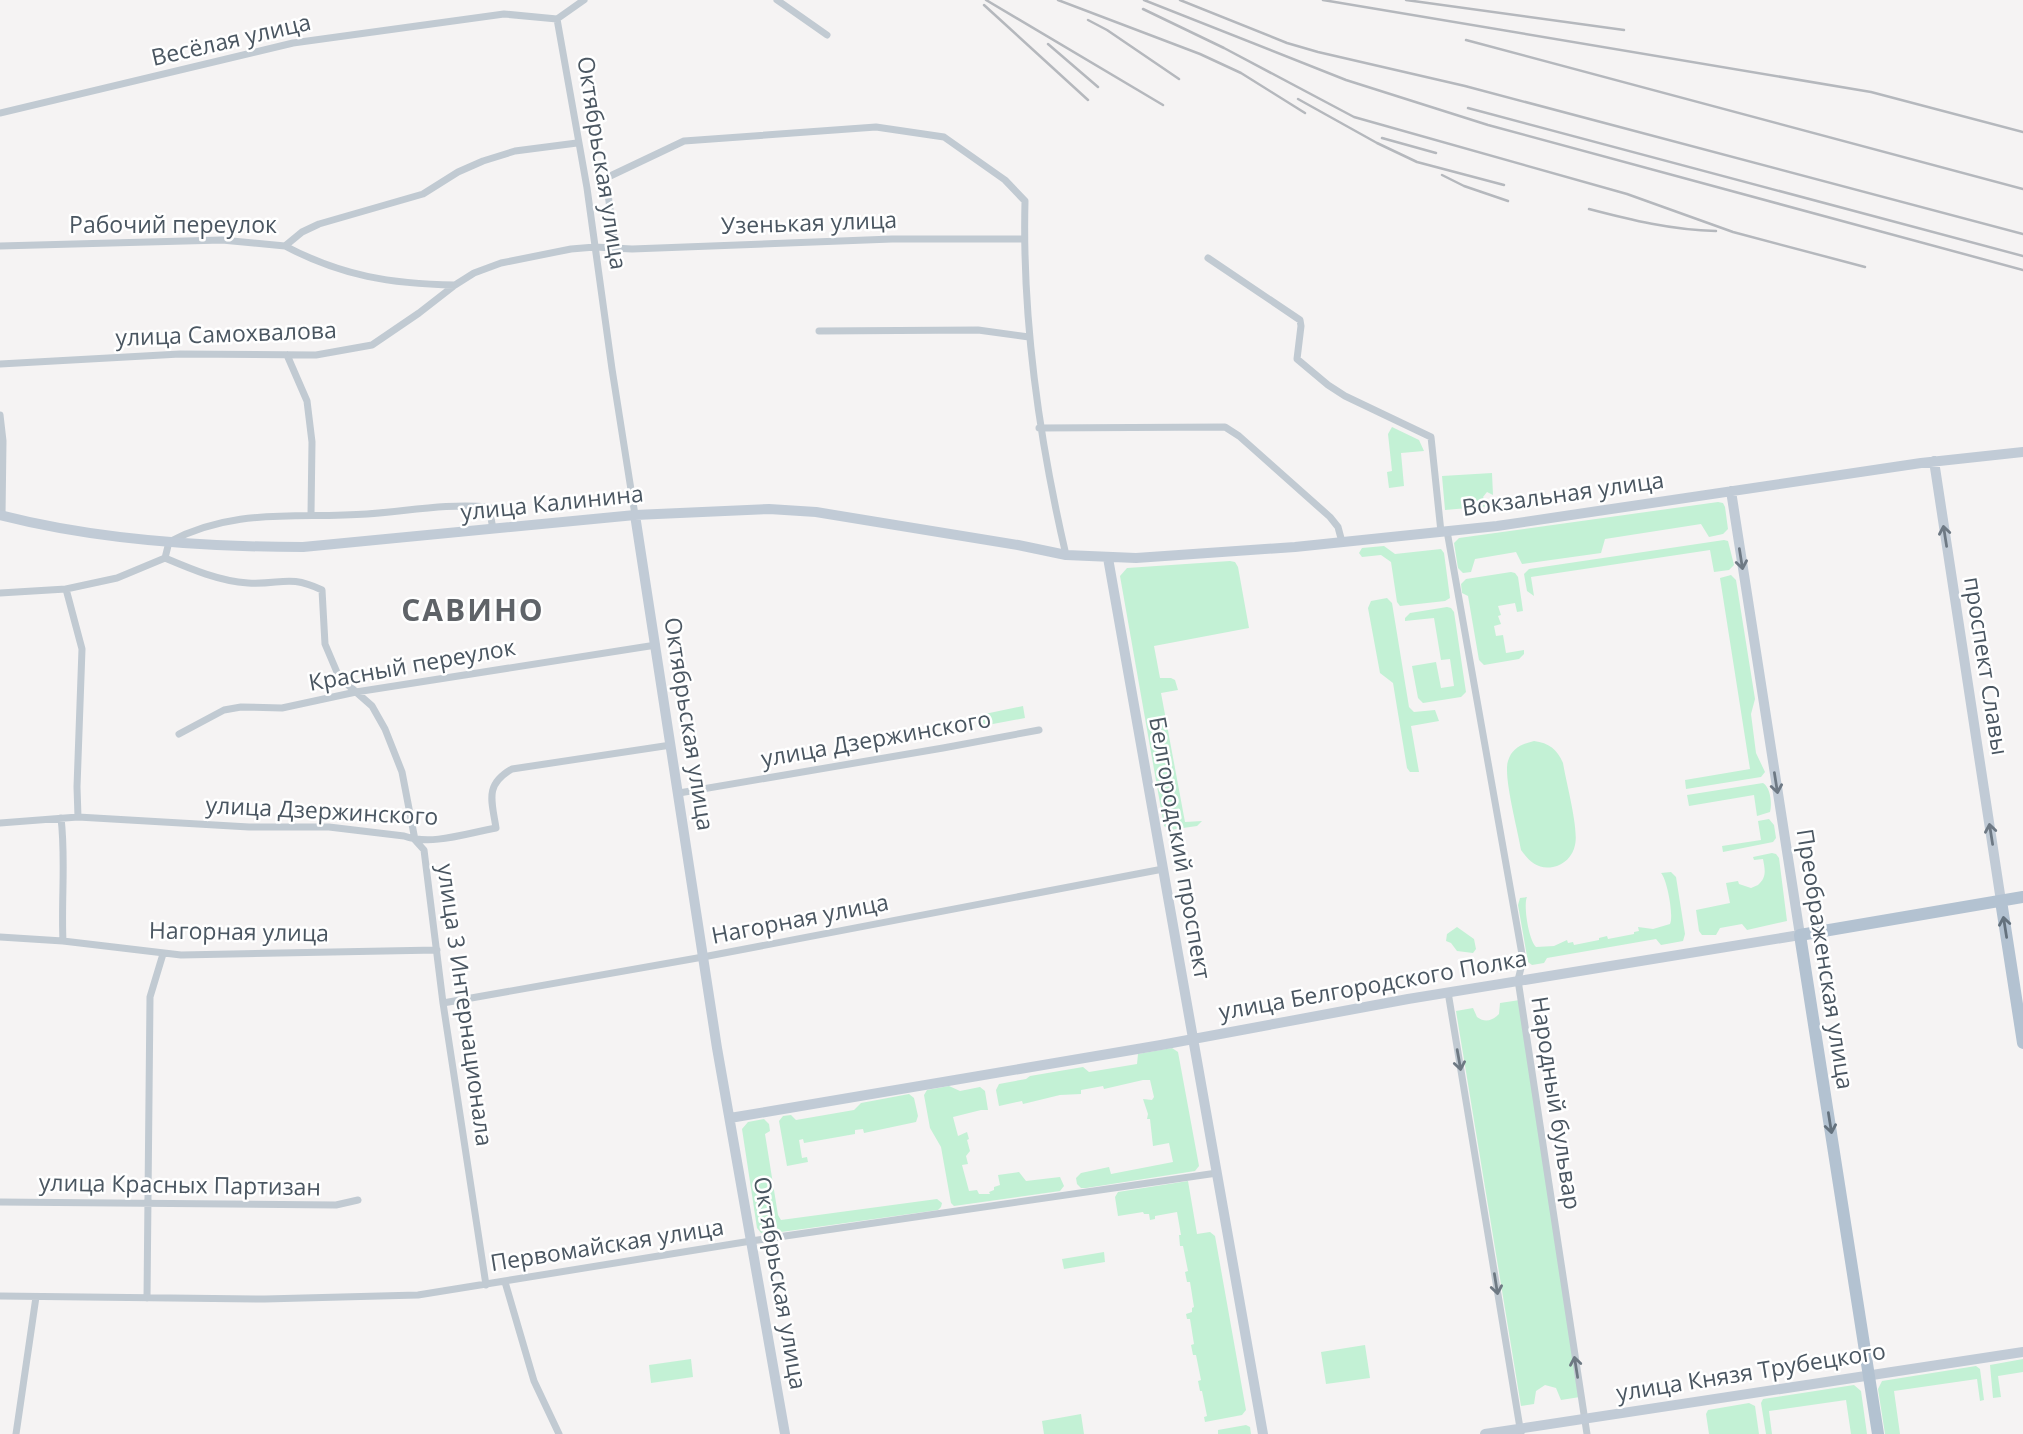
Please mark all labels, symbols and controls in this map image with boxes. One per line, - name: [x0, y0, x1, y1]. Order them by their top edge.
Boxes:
- street label: Весёлая улица: [148, 5, 314, 73]
- street label: Октябрьская улица: [570, 54, 636, 272]
- street label: Узенькая улица: [720, 203, 898, 241]
- street label: Рабочий переулок: [69, 208, 277, 240]
- street label: улица Самохвалова: [115, 313, 337, 353]
- street label: Вокзальная улица: [1460, 463, 1666, 523]
- street label: улица Калинина: [459, 476, 645, 528]
- one-way arrow: [1938, 526, 1951, 548]
- one-way arrow: [1735, 547, 1748, 570]
- street label: проспект Славы: [1957, 574, 2017, 757]
- district label: САВИНО: [401, 589, 545, 630]
- street label: Октябрьская улица: [657, 615, 723, 833]
- street label: Красный переулок: [306, 630, 518, 698]
- street label: улица Дзержинского: [758, 702, 993, 774]
- street label: Белгородский проспект: [1142, 714, 1220, 982]
- one-way arrow: [1770, 772, 1783, 794]
- street label: улица Дзержинского: [205, 788, 439, 832]
- one-way arrow: [1984, 823, 1997, 846]
- street label: Преображенская улица: [1790, 826, 1862, 1091]
- street label: улица 3 Интернационала: [430, 862, 502, 1148]
- street label: Нагорная улица: [708, 885, 891, 951]
- street label: Нагорная улица: [149, 913, 329, 949]
- one-way arrow: [1998, 916, 2011, 939]
- street label: улица Белгородского Полка: [1216, 941, 1529, 1027]
- street label: Народный бульвар: [1524, 994, 1590, 1212]
- one-way arrow: [1453, 1048, 1466, 1070]
- one-way arrow: [1824, 1111, 1837, 1134]
- street label: улица Красных Партизан: [39, 1166, 321, 1202]
- street label: Октябрьская улица: [747, 1174, 815, 1392]
- street label: Первомайская улица: [488, 1210, 726, 1278]
- one-way arrow: [1490, 1272, 1503, 1295]
- street label: улица Князя Трубецкого: [1614, 1334, 1888, 1408]
- one-way arrow: [1570, 1356, 1583, 1378]

